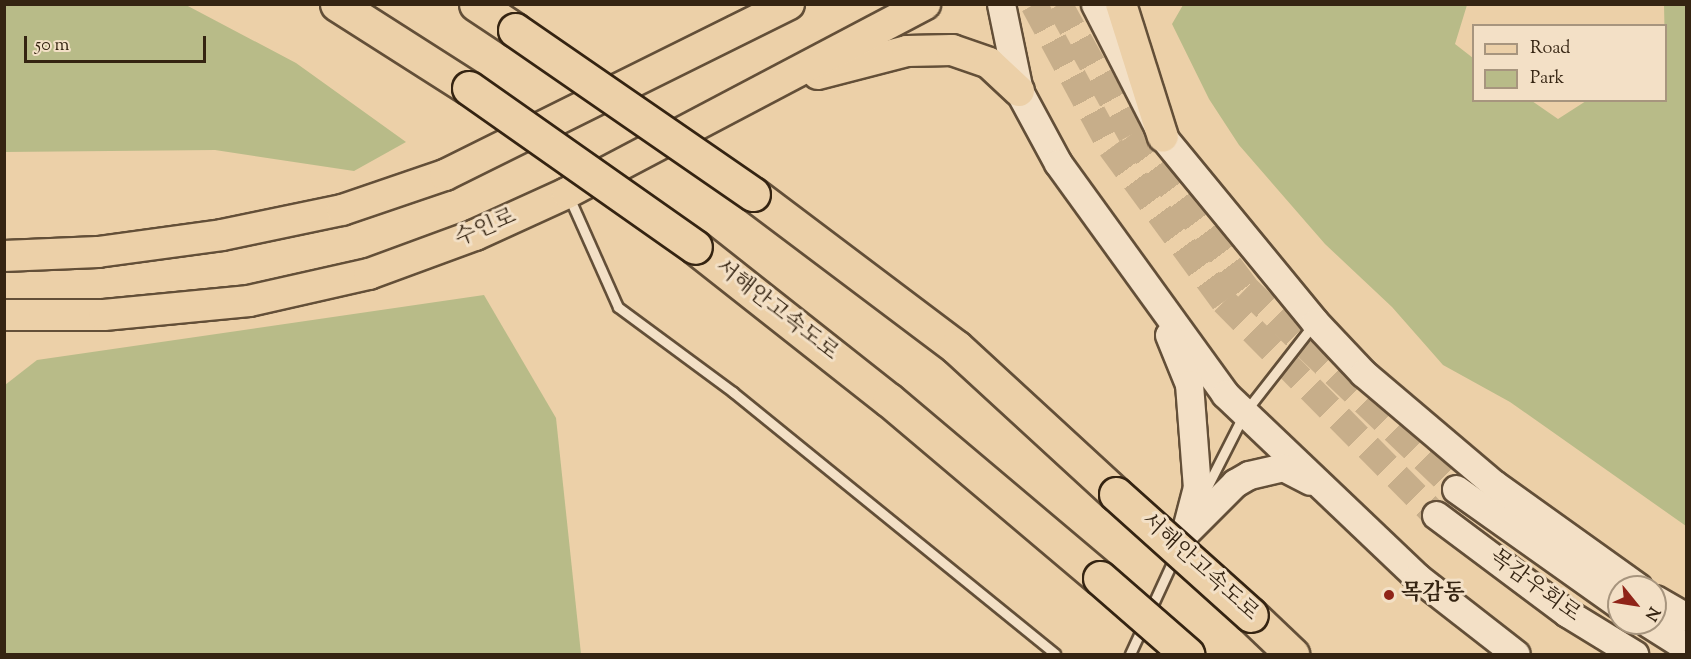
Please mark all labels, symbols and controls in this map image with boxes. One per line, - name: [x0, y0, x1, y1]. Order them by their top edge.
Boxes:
- scale bar: [27, 24, 208, 62]
- legend: [1472, 24, 1667, 102]
- text: 50 m: [35, 33, 69, 59]
- text: Road: [1530, 36, 1570, 62]
- text: Park: [1530, 66, 1564, 92]
- street label: 수인로: [451, 204, 521, 254]
- street label: 서해안고속도로: [709, 255, 843, 367]
- street label: 서해안고속도로: [1135, 508, 1263, 628]
- street label: 목감우회로: [1483, 545, 1585, 629]
- north arrow: [1607, 575, 1667, 635]
- place label: 목감동: [1401, 582, 1465, 608]
- marker: 목감동: [1382, 588, 1396, 602]
- text: N: [1638, 602, 1664, 625]

